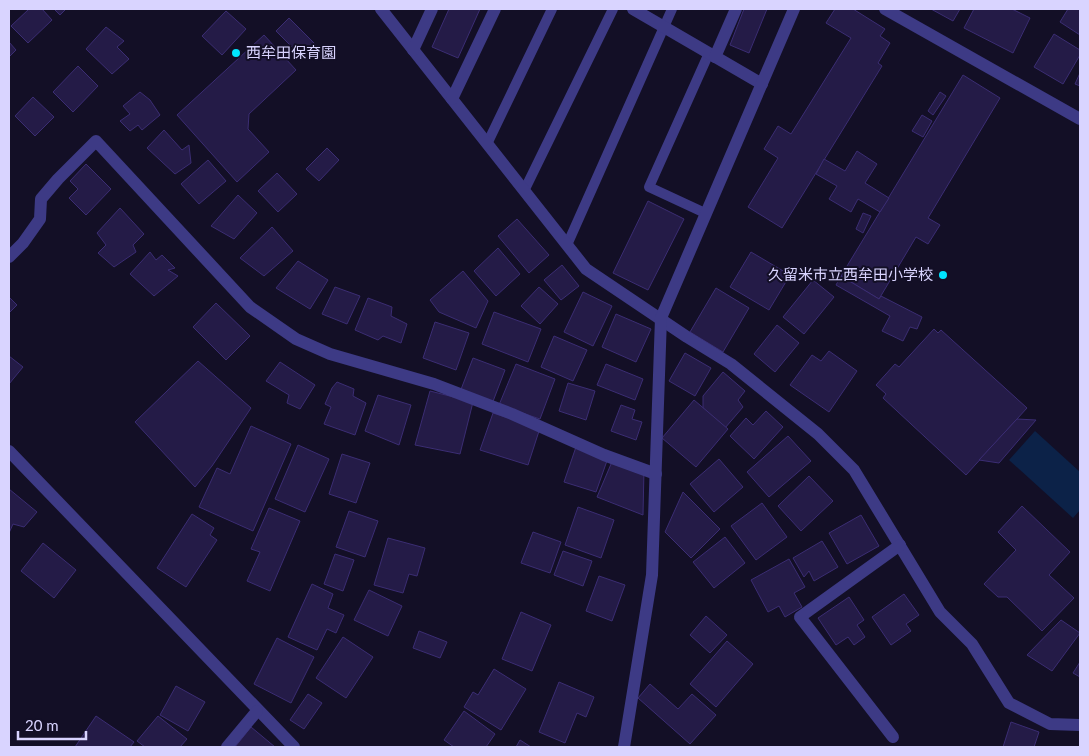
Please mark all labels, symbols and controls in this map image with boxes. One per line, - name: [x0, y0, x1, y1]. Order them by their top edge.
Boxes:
- place label: 西牟田保育園: [246, 43, 336, 61]
- marker: 西牟田保育園: [230, 47, 242, 59]
- place label: 久留米市立西牟田小学校: [768, 265, 933, 283]
- marker: 久留米市立西牟田小学校: [937, 269, 949, 281]
- scale bar: [18, 708, 85, 740]
- text: 20 m: [25, 716, 59, 734]

